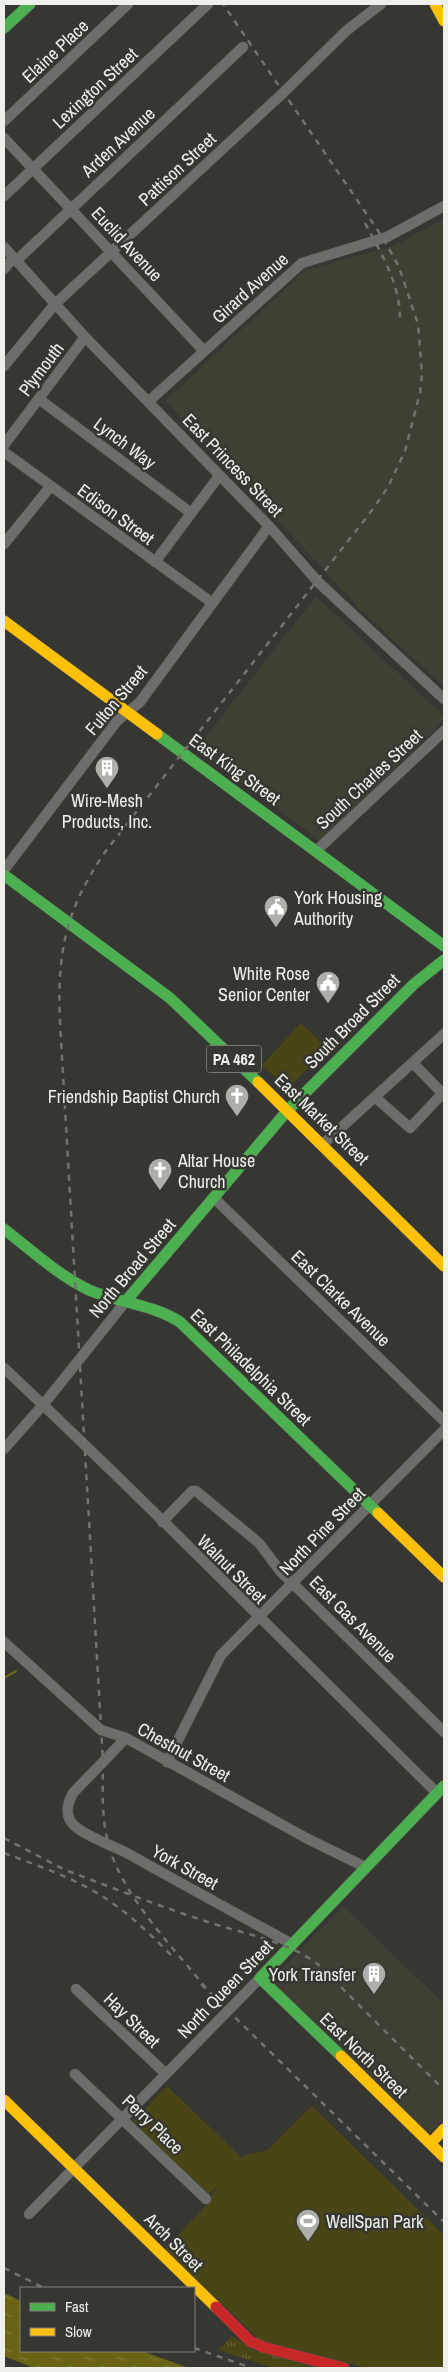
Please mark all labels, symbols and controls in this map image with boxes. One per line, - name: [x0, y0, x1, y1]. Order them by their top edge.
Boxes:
- street label: Elaine Place: [16, 14, 94, 88]
- street label: Lexington Street: [47, 42, 143, 134]
- street label: Arden Avenue: [75, 101, 160, 183]
- street label: Pattison Street: [133, 127, 221, 211]
- street label: Euclid Avenue: [86, 201, 168, 287]
- street label: Girard Avenue: [206, 247, 294, 329]
- street label: Plymouth: [13, 337, 69, 401]
- street label: East Princess Street: [177, 408, 289, 522]
- street label: Lynch Way: [89, 411, 162, 475]
- street label: Edison Street: [72, 478, 160, 550]
- street label: Fulton Street: [79, 660, 153, 740]
- street label: South Charles Street: [310, 723, 428, 835]
- street label: East King Street: [184, 727, 286, 811]
- building icon: Wire-Mesh Products, Inc.: [94, 755, 120, 789]
- place label: Wire-Mesh Products, Inc.: [62, 788, 152, 834]
- place label: York Housing Authority: [293, 885, 383, 931]
- public building icon: York Housing Authority: [263, 894, 289, 928]
- place label: White Rose Senior Center: [218, 961, 310, 1007]
- street label: South Broad Street: [299, 968, 405, 1074]
- public building icon: White Rose Senior Center: [315, 970, 341, 1004]
- road number: PA 462: [206, 1046, 262, 1072]
- street label: East Market Street: [269, 1068, 375, 1170]
- church icon: Friendship Baptist Church: [224, 1083, 250, 1117]
- place label: Friendship Baptist Church: [48, 1084, 220, 1109]
- place label: Altar House Church: [177, 1148, 255, 1194]
- church icon: Altar House Church: [147, 1157, 173, 1191]
- street label: North Broad Street: [83, 1213, 181, 1323]
- street label: East Clarke Avenue: [286, 1244, 396, 1352]
- street label: East Philadelphia Street: [185, 1303, 317, 1431]
- street label: North Pine Street: [273, 1481, 371, 1581]
- street label: Walnut Street: [192, 1529, 272, 1609]
- street label: East Gas Avenue: [304, 1570, 402, 1668]
- street label: Chestnut Street: [133, 1716, 235, 1788]
- street label: York Street: [147, 1838, 223, 1896]
- street label: North Queen Street: [172, 1934, 278, 2044]
- building icon: York Transfer: [361, 1961, 387, 1995]
- place label: York Transfer: [269, 1962, 356, 1987]
- street label: Hay Street: [98, 1987, 166, 2053]
- street label: East North Street: [315, 2007, 413, 2103]
- street label: Perry Place: [117, 2089, 189, 2159]
- street label: Arch Street: [138, 2206, 209, 2277]
- sports icon: WellSpan Park: [295, 2208, 321, 2242]
- place label: WellSpan Park: [326, 2209, 424, 2234]
- legend: [20, 2287, 195, 2352]
- text: Fast: [65, 2296, 89, 2317]
- text: Slow: [65, 2321, 92, 2342]

